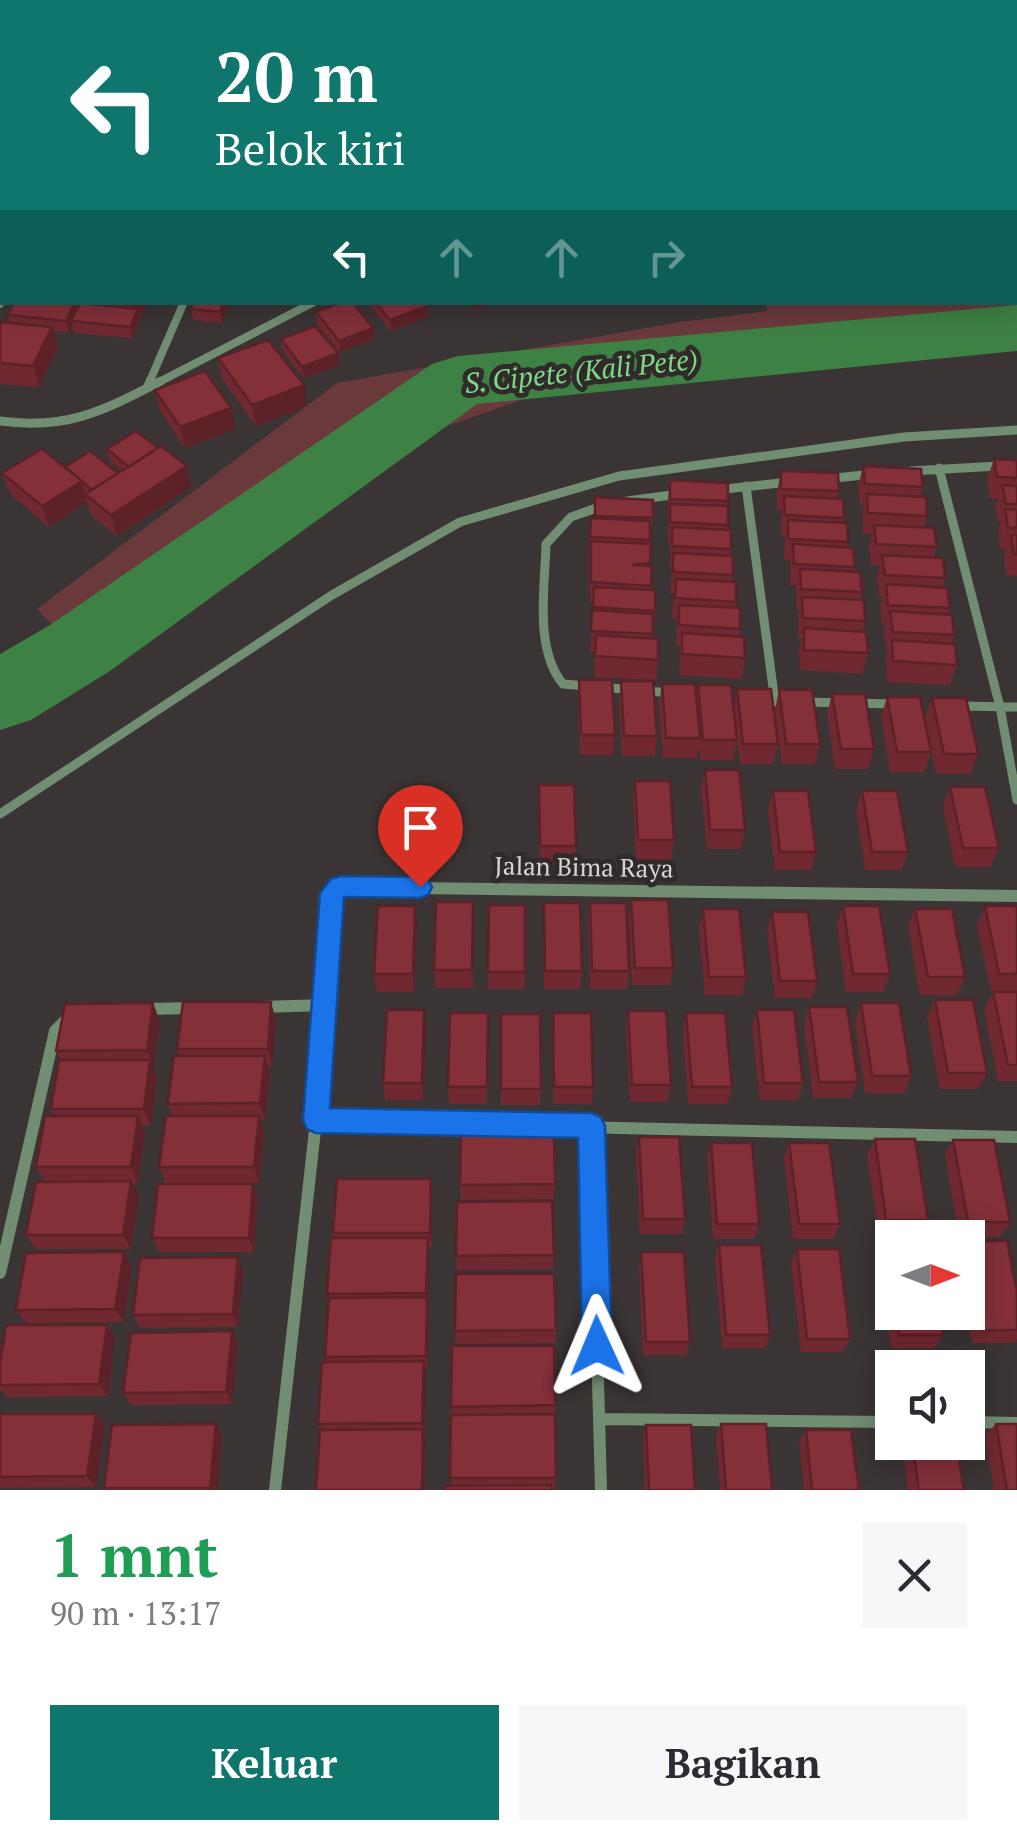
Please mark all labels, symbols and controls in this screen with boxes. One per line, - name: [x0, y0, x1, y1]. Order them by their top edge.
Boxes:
- text: 20 m: [215, 29, 378, 122]
- icon: left: [50, 40, 180, 170]
- text: Belok kiri: [215, 118, 406, 178]
- icon: left: [324, 230, 379, 285]
- icon: ahead: [429, 230, 484, 285]
- icon: ahead: [534, 230, 589, 285]
- icon: right: [639, 230, 694, 285]
- water label: S. Cipete (Kali Pete): [462, 340, 700, 401]
- pin: [378, 785, 463, 888]
- icon: arrive: [393, 800, 448, 855]
- street label: Jalan Bima Raya: [494, 848, 674, 885]
- north arrow: [875, 1220, 985, 1330]
- map controls: [875, 1220, 985, 1460]
- position arrow: [545, 1294, 649, 1398]
- button: sound: [875, 1350, 985, 1460]
- text: 1 mnt: [50, 1515, 218, 1594]
- button: close: [862, 1523, 967, 1628]
- text: 90 m · 13:17: [50, 1592, 221, 1634]
- button: Keluar: [50, 1705, 499, 1820]
- button: Bagikan: [519, 1705, 967, 1820]

